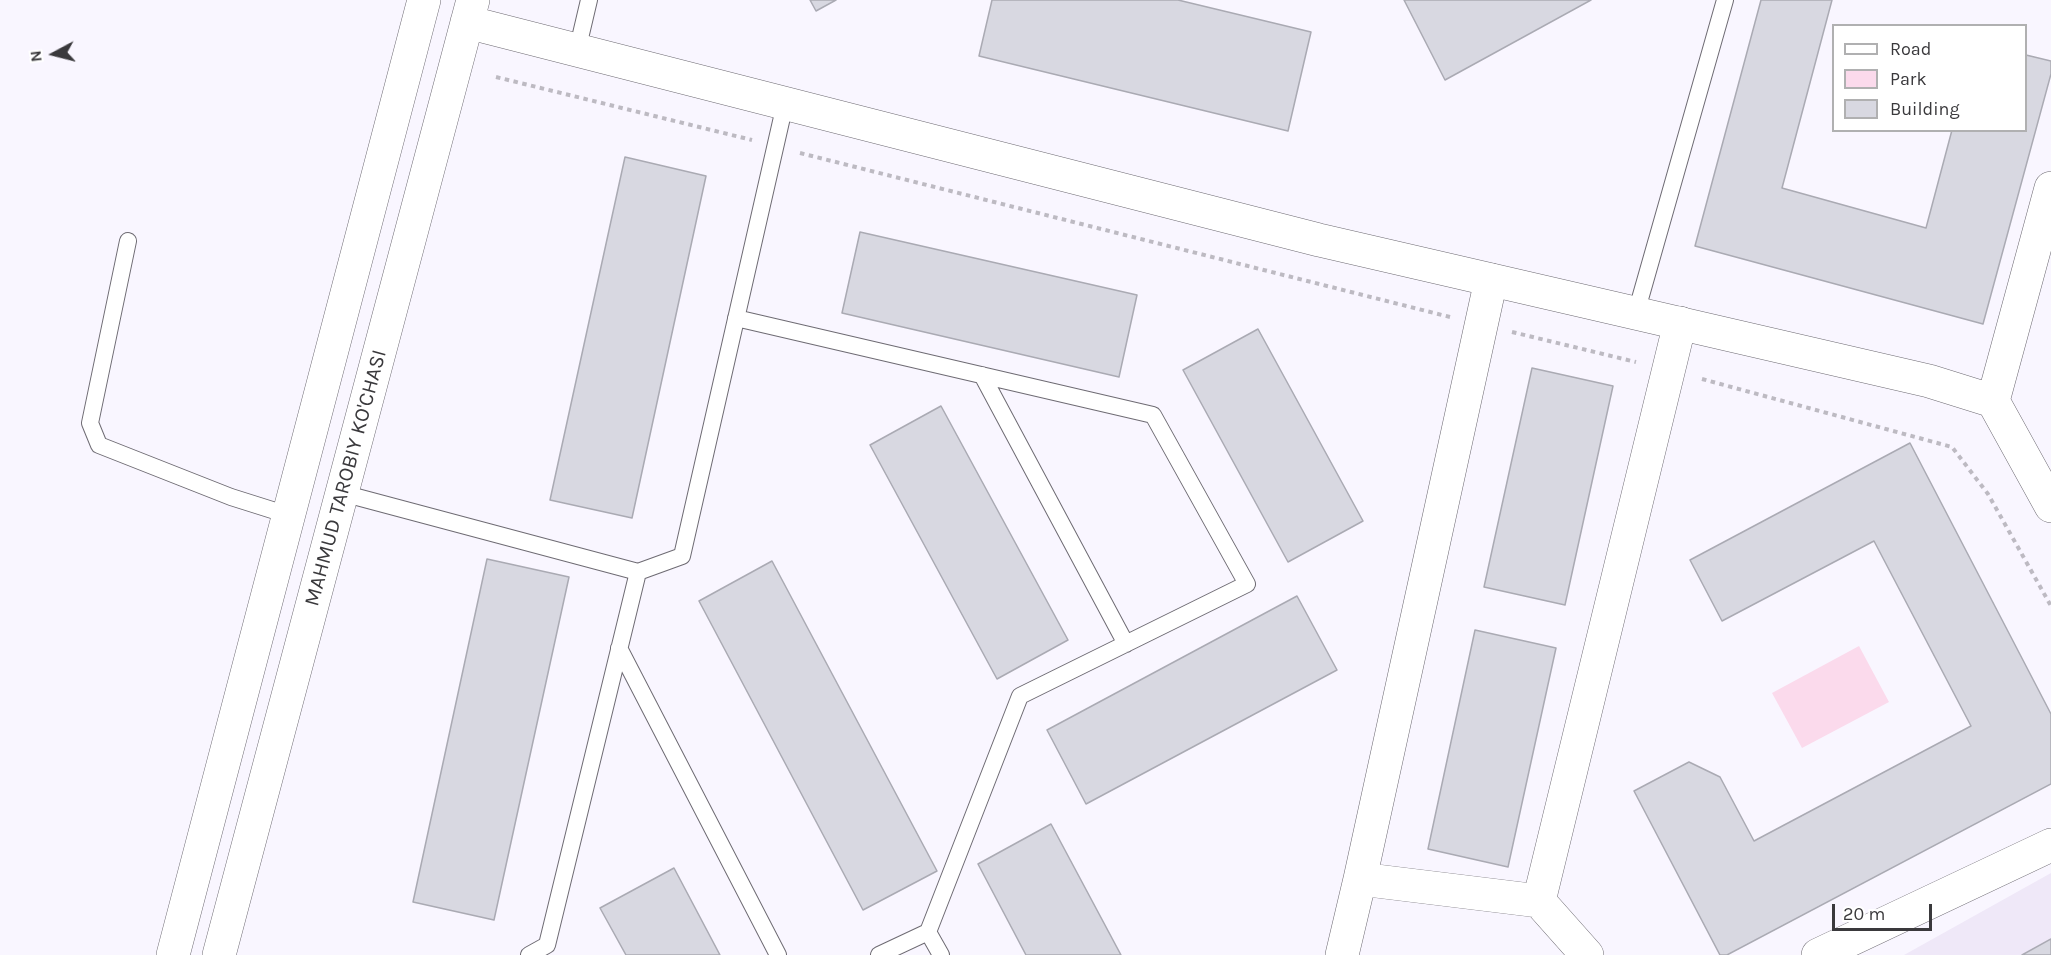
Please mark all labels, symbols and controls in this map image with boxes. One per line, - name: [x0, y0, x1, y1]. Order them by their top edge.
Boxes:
- north arrow: [24, 24, 84, 84]
- legend: [1832, 24, 2027, 132]
- text: Road: [1890, 38, 1931, 60]
- text: N: [26, 49, 46, 63]
- text: Park: [1890, 68, 1927, 90]
- text: Building: [1890, 98, 1960, 120]
- street label: MAHMUD TAROBIY KO'CHASI: [300, 347, 392, 609]
- scale bar: [1835, 892, 1936, 930]
- text: 20 m: [1843, 903, 1885, 925]

